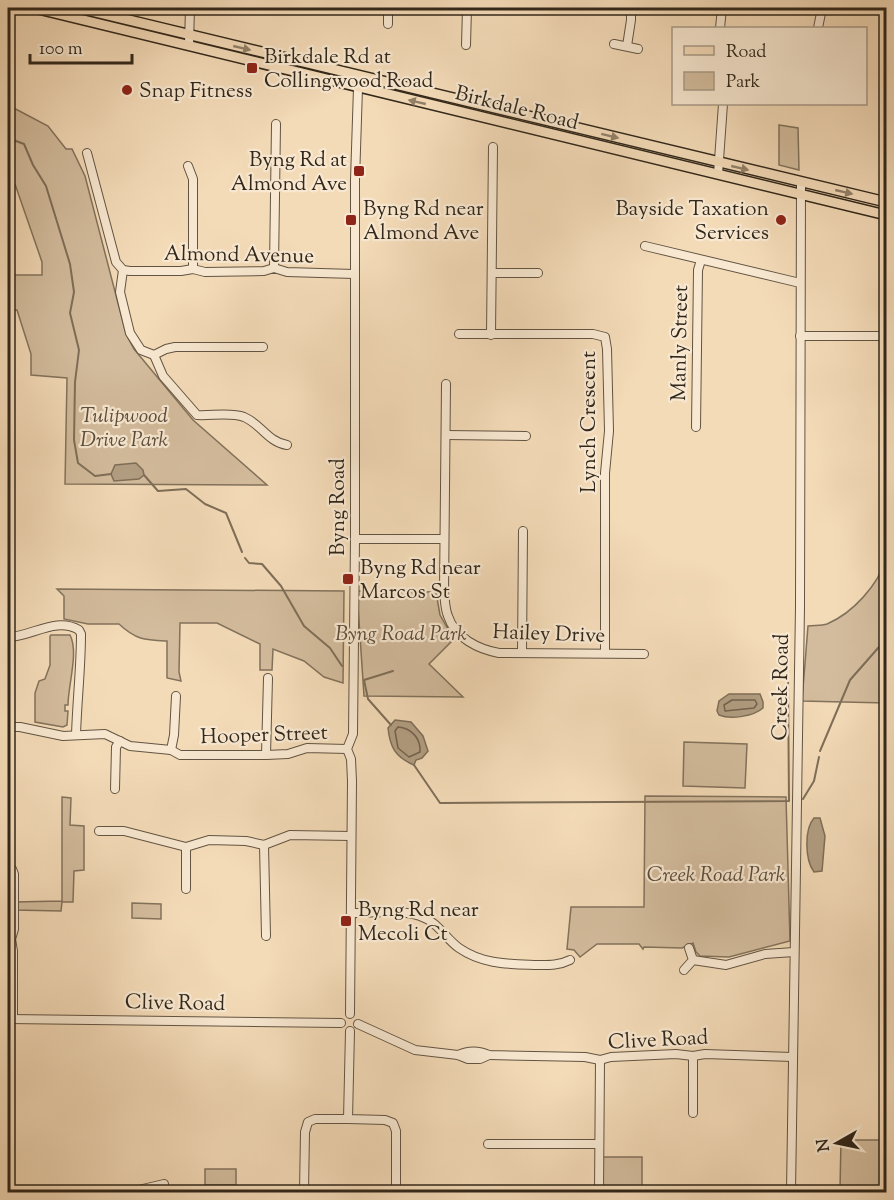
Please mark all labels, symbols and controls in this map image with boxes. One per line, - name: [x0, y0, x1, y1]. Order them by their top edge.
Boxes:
- scale bar: [30, 27, 132, 65]
- legend: [672, 27, 867, 105]
- text: 100 m: [39, 37, 83, 63]
- text: Road: [726, 40, 766, 66]
- one-way arrow: [233, 43, 252, 53]
- place label: Birkdale Rd at Collingwood Road: [264, 43, 434, 97]
- marker: Birkdale Rd at Collingwood Road: [245, 61, 259, 75]
- text: Park: [726, 70, 761, 96]
- place label: Snap Fitness: [139, 77, 252, 107]
- street label: Birkdale Road: [451, 79, 582, 139]
- marker: Snap Fitness: [120, 83, 134, 97]
- one-way arrow: [407, 96, 426, 106]
- one-way arrow: [601, 132, 619, 142]
- place label: Byng Rd at Almond Ave: [231, 146, 347, 200]
- one-way arrow: [730, 163, 749, 173]
- marker: Byng Rd at Almond Ave: [352, 164, 366, 178]
- one-way arrow: [835, 188, 853, 198]
- place label: Byng Rd near Almond Ave: [363, 195, 484, 249]
- place label: Bayside Taxation Services: [615, 195, 769, 249]
- marker: Byng Rd near Almond Ave: [344, 213, 358, 227]
- marker: Bayside Taxation Services: [774, 213, 788, 227]
- street label: Almond Avenue: [164, 240, 314, 272]
- street label: Manly Street: [665, 285, 697, 401]
- street label: Lynch Crescent: [575, 351, 605, 493]
- park label: Tulipwood Drive Park: [80, 402, 168, 456]
- street label: Byng Road: [324, 458, 354, 556]
- place label: Byng Rd near Marcos St: [360, 554, 481, 608]
- marker: Byng Rd near Marcos St: [341, 572, 355, 586]
- street label: Hailey Drive: [492, 618, 606, 652]
- park label: Byng Road Park: [335, 620, 467, 650]
- street label: Creek Road: [766, 633, 798, 741]
- street label: Hooper Street: [200, 719, 328, 753]
- park label: Creek Road Park: [647, 861, 786, 891]
- place label: Byng Rd near Mecoli Ct: [358, 896, 479, 950]
- marker: Byng Rd near Mecoli Ct: [339, 914, 353, 928]
- street label: Clive Road: [124, 988, 226, 1020]
- street label: Clive Road: [607, 1023, 709, 1059]
- north arrow: [807, 1113, 867, 1173]
- text: N: [812, 1137, 837, 1153]

